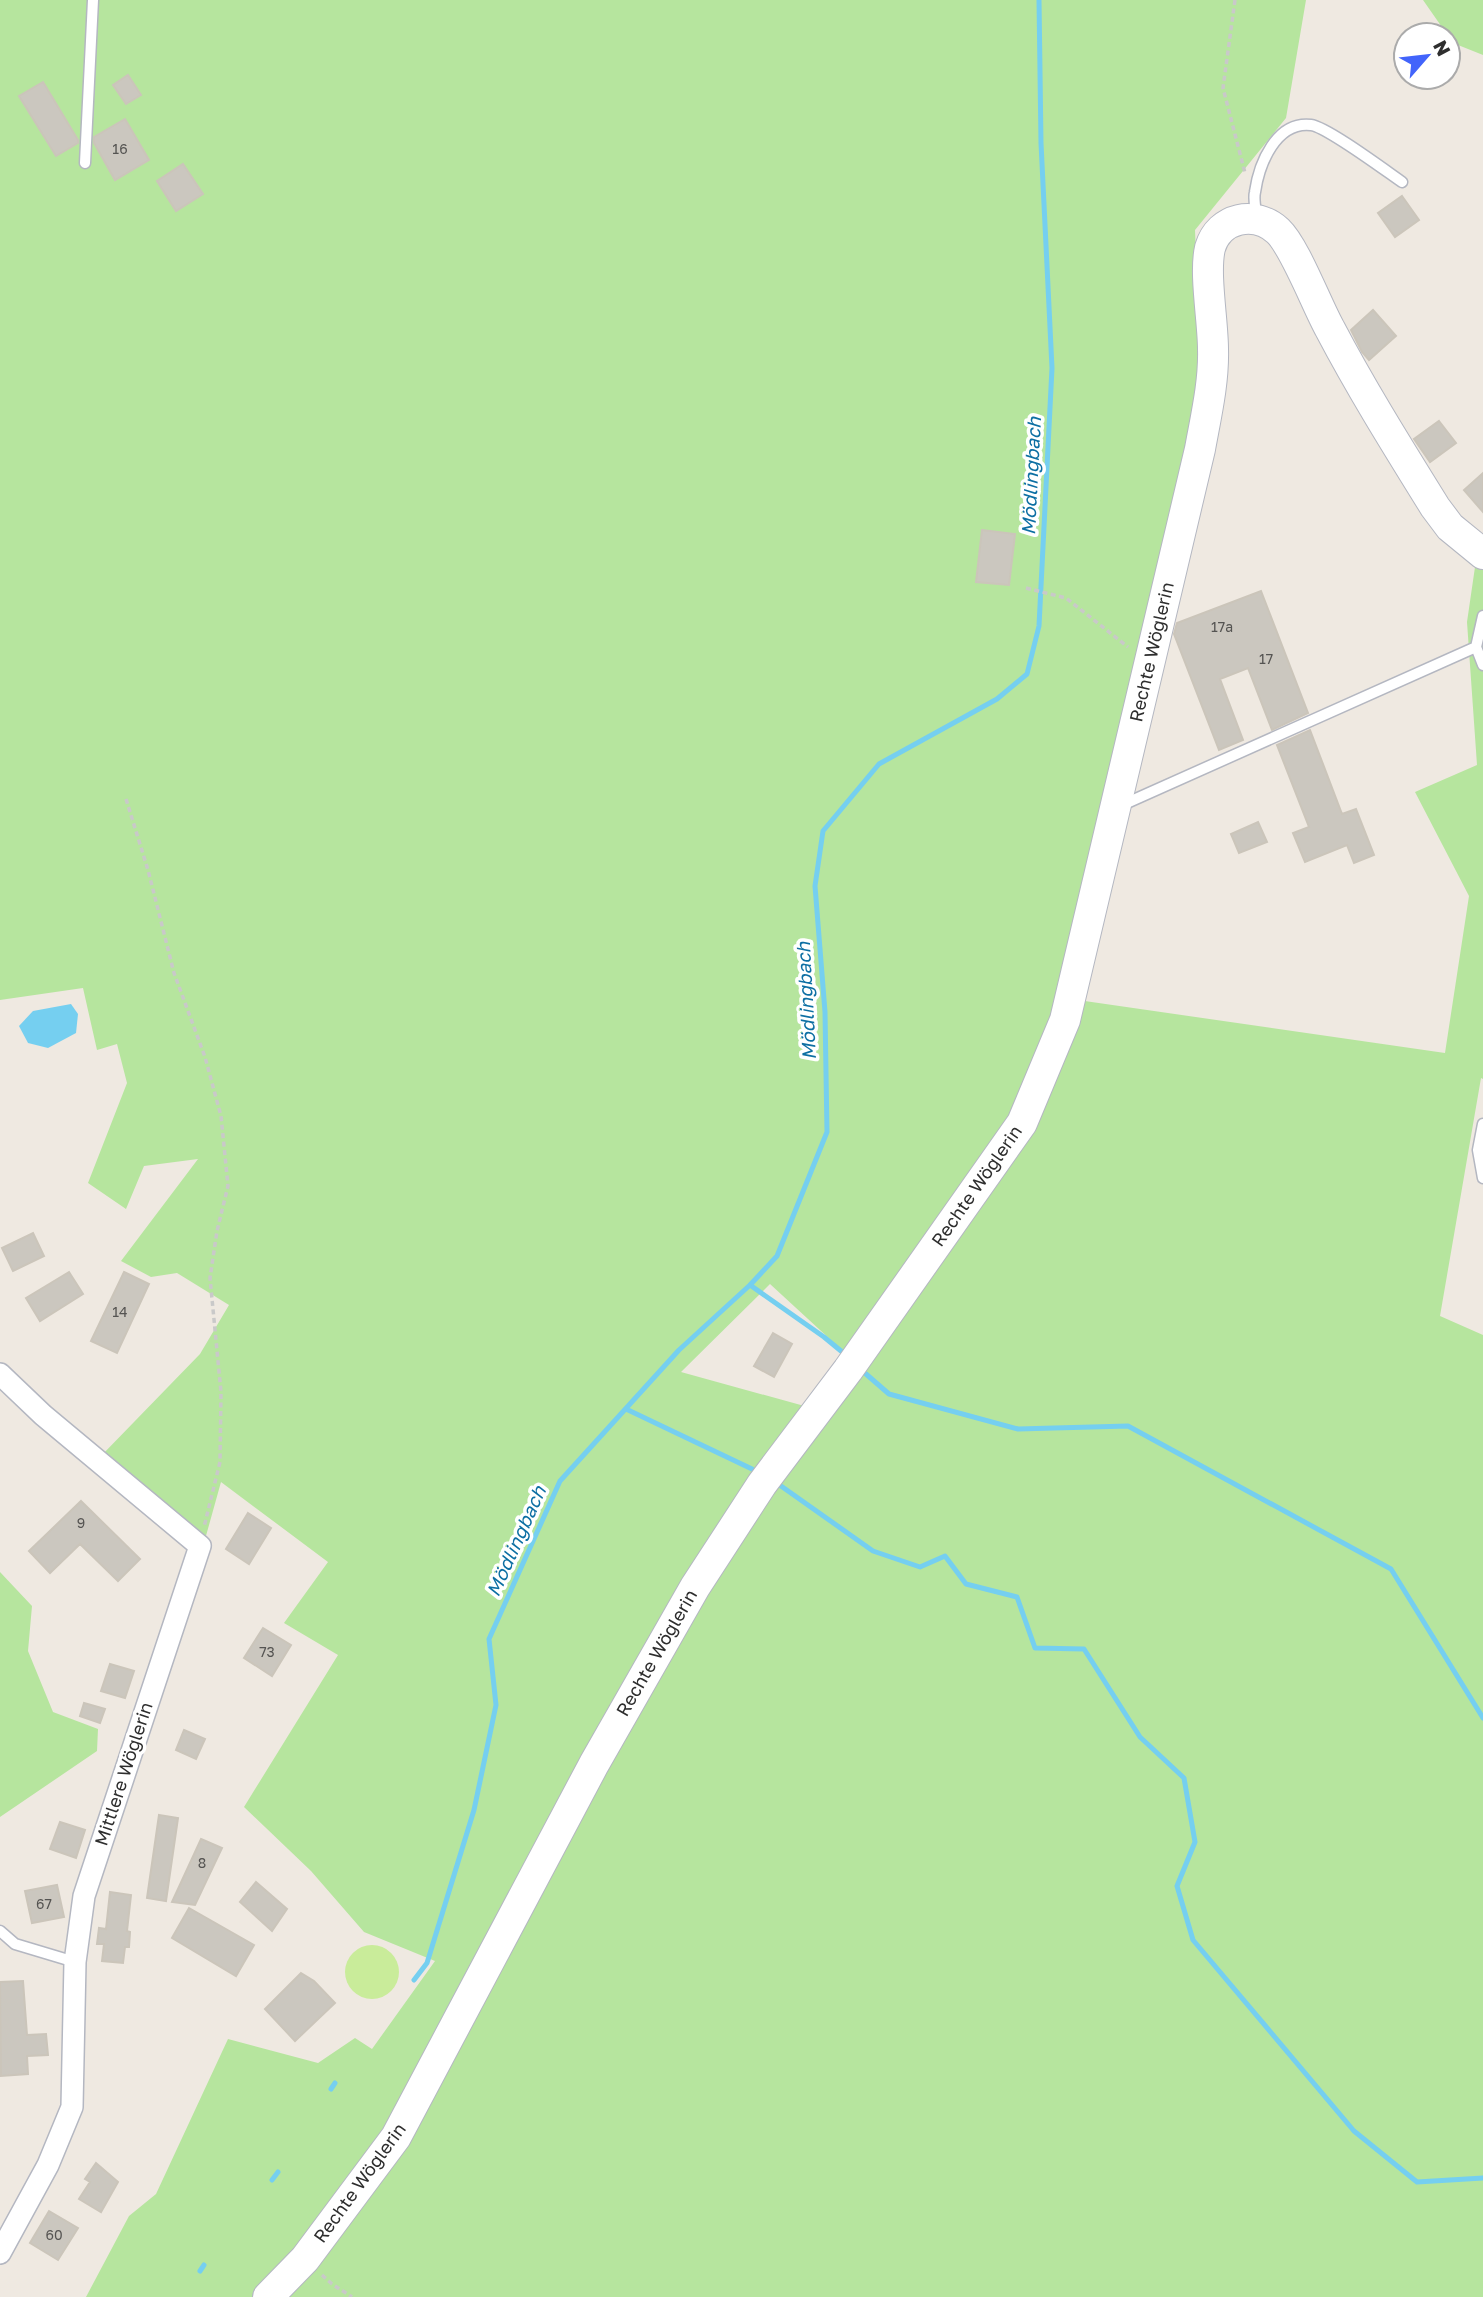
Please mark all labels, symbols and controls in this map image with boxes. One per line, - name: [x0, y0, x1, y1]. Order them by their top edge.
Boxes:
- north arrow: [1392, 21, 1462, 91]
- text: N: [1429, 36, 1456, 60]
- house number: 16: [112, 140, 128, 157]
- water label: Mödlingbach: [1016, 415, 1045, 536]
- street label: Rechte Wöglerin: [1124, 580, 1178, 724]
- house number: 17a: [1211, 618, 1233, 635]
- house number: 17: [1259, 650, 1273, 667]
- water label: Mödlingbach: [791, 940, 820, 1061]
- street label: Rechte Wöglerin: [926, 1121, 1026, 1250]
- house number: 14: [112, 1303, 128, 1320]
- water label: Mödlingbach: [481, 1481, 551, 1600]
- house number: 9: [77, 1514, 85, 1531]
- street label: Rechte Wöglerin: [611, 1585, 701, 1720]
- house number: 73: [259, 1643, 275, 1660]
- street label: Mittlere Wöglerin: [89, 1699, 157, 1848]
- house number: 8: [198, 1854, 206, 1871]
- house number: 67: [36, 1895, 52, 1912]
- street label: Rechte Wöglerin: [308, 2118, 410, 2247]
- house number: 60: [45, 2226, 63, 2243]

